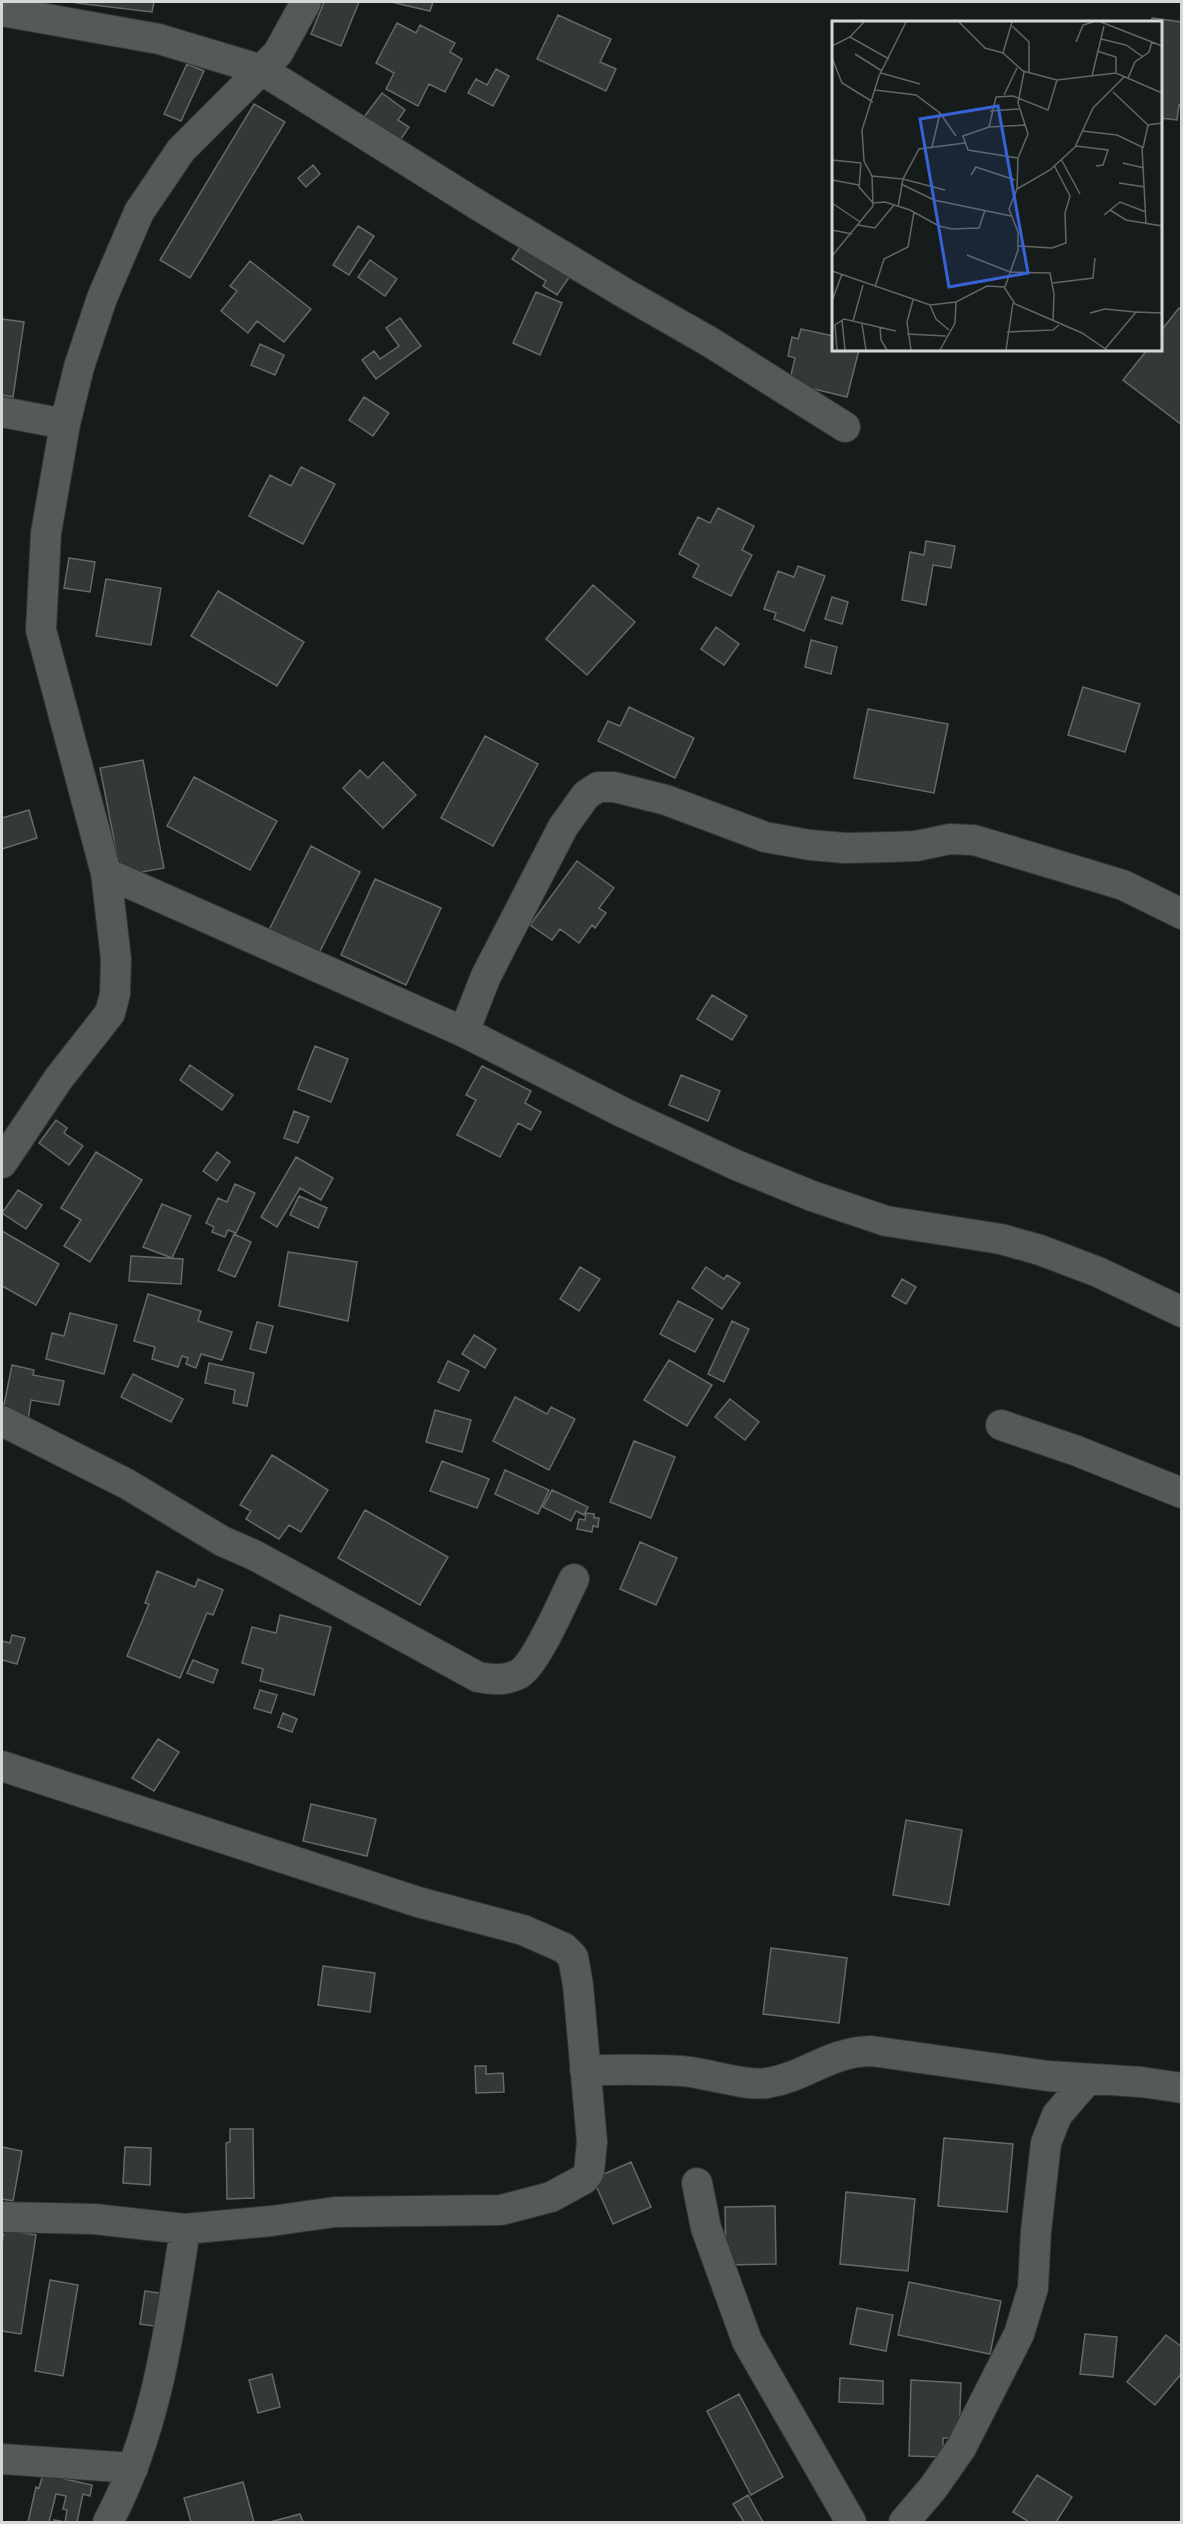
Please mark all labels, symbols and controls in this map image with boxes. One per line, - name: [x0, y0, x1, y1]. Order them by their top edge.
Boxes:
- inset map: [832, 21, 1162, 351]

